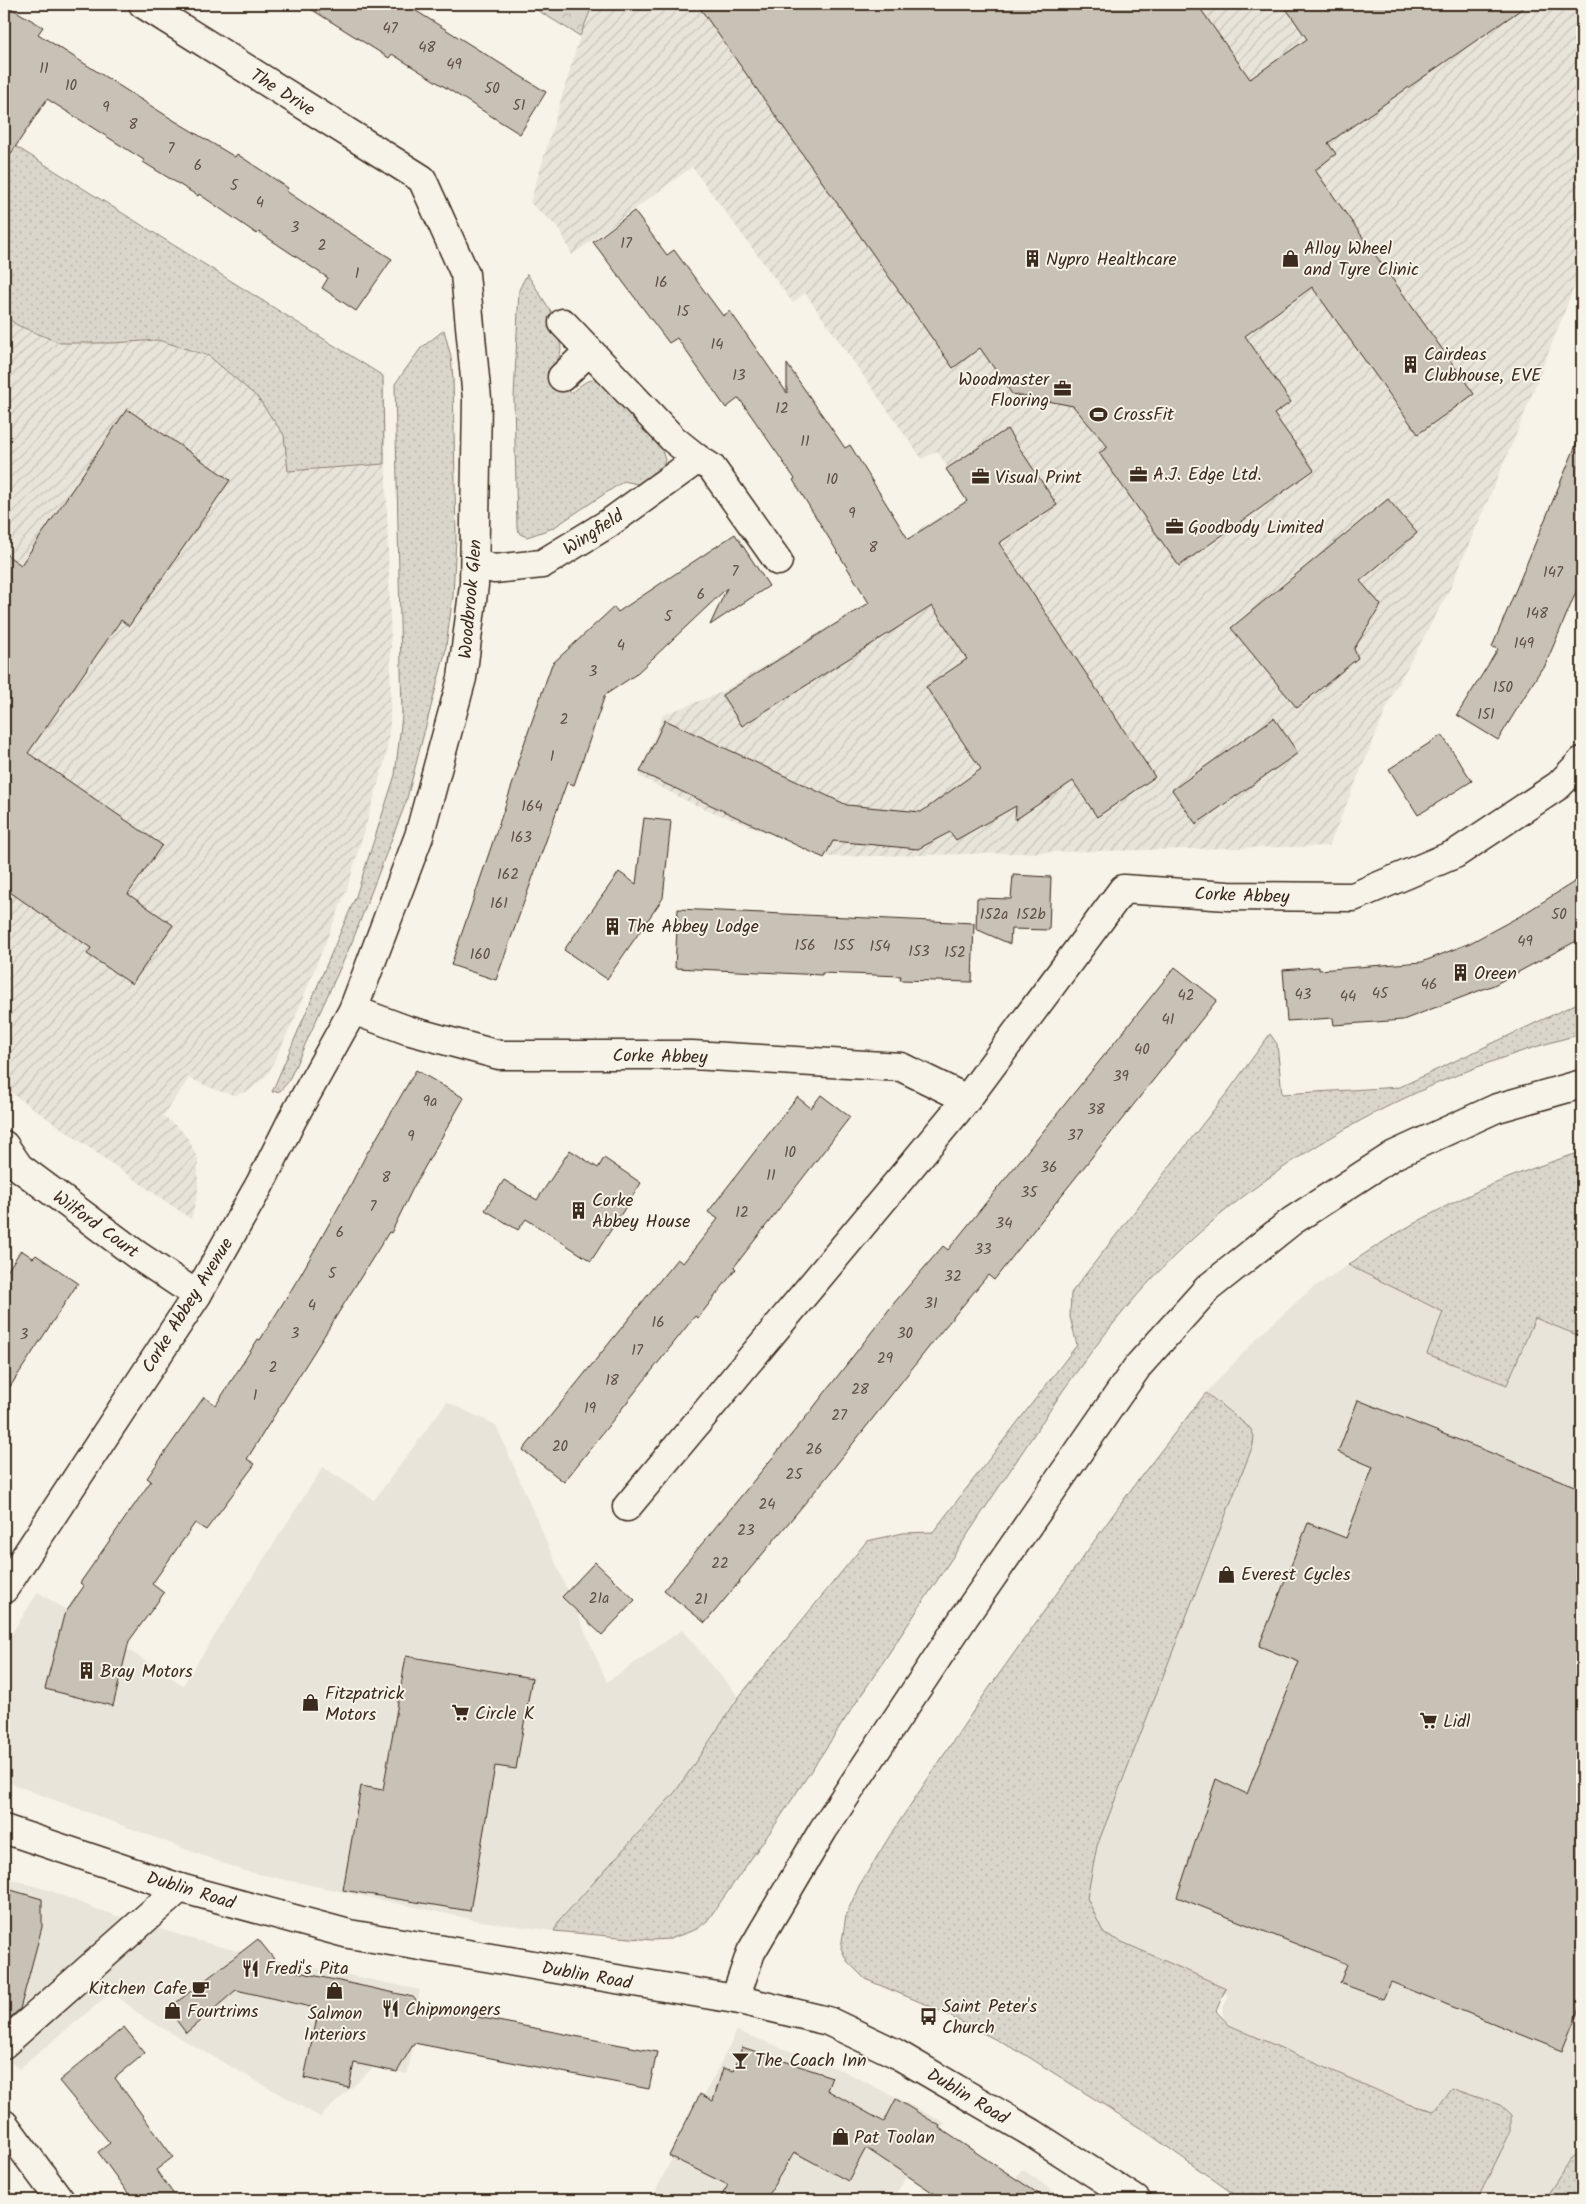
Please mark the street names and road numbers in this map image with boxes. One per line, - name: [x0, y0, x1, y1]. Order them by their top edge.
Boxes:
- street label: The Drive: [244, 62, 320, 125]
- street label: Wingfield: [558, 502, 631, 564]
- street label: Woodbrook Glen: [452, 538, 491, 660]
- street label: Corke Abbey: [1194, 880, 1290, 913]
- street label: Corke Abbey: [612, 1042, 708, 1073]
- street label: Wilford Court: [46, 1184, 145, 1267]
- street label: Corke Abbey Avenue: [135, 1232, 242, 1379]
- street label: Dublin Road: [143, 1864, 239, 1919]
- street label: Dublin Road: [539, 1954, 635, 1999]
- street label: Dublin Road: [921, 2061, 1015, 2134]

